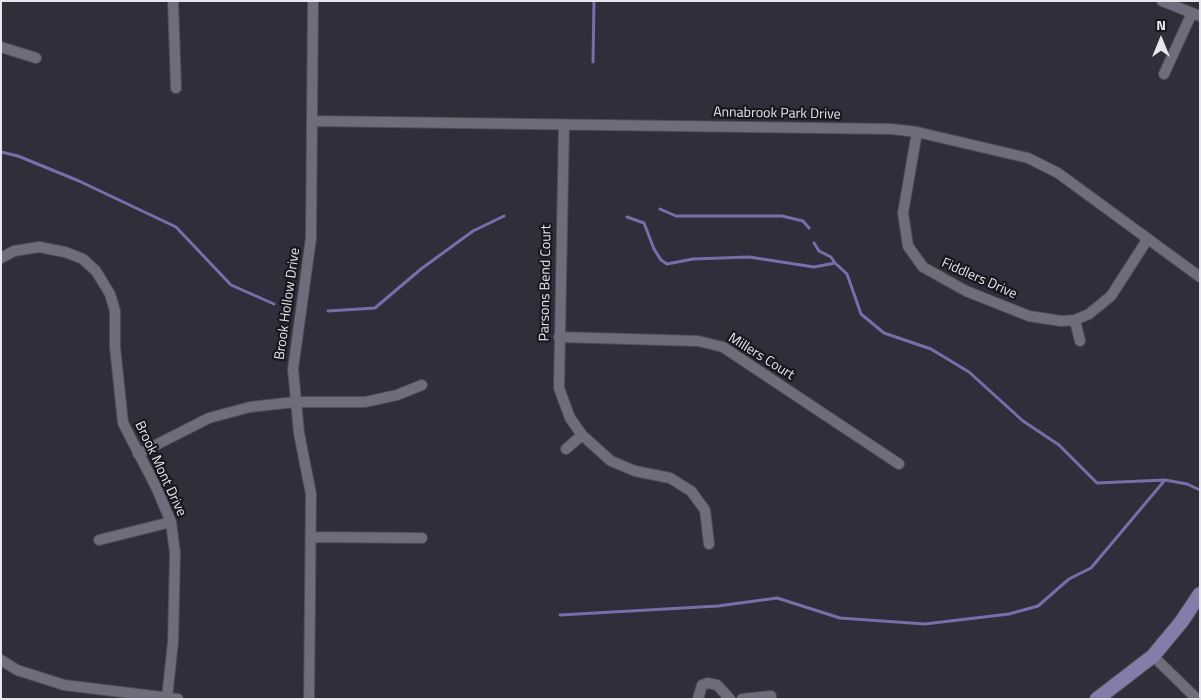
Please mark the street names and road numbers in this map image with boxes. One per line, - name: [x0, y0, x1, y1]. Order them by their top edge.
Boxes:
- street label: Annabrook Park Drive: [713, 104, 841, 124]
- street label: Parsons Bend Court: [537, 224, 555, 342]
- street label: Brook Hollow Drive: [272, 247, 304, 361]
- street label: Fiddlers Drive: [939, 255, 1019, 303]
- street label: Millers Court: [725, 330, 797, 384]
- street label: Brook Mont Drive: [131, 419, 189, 519]

